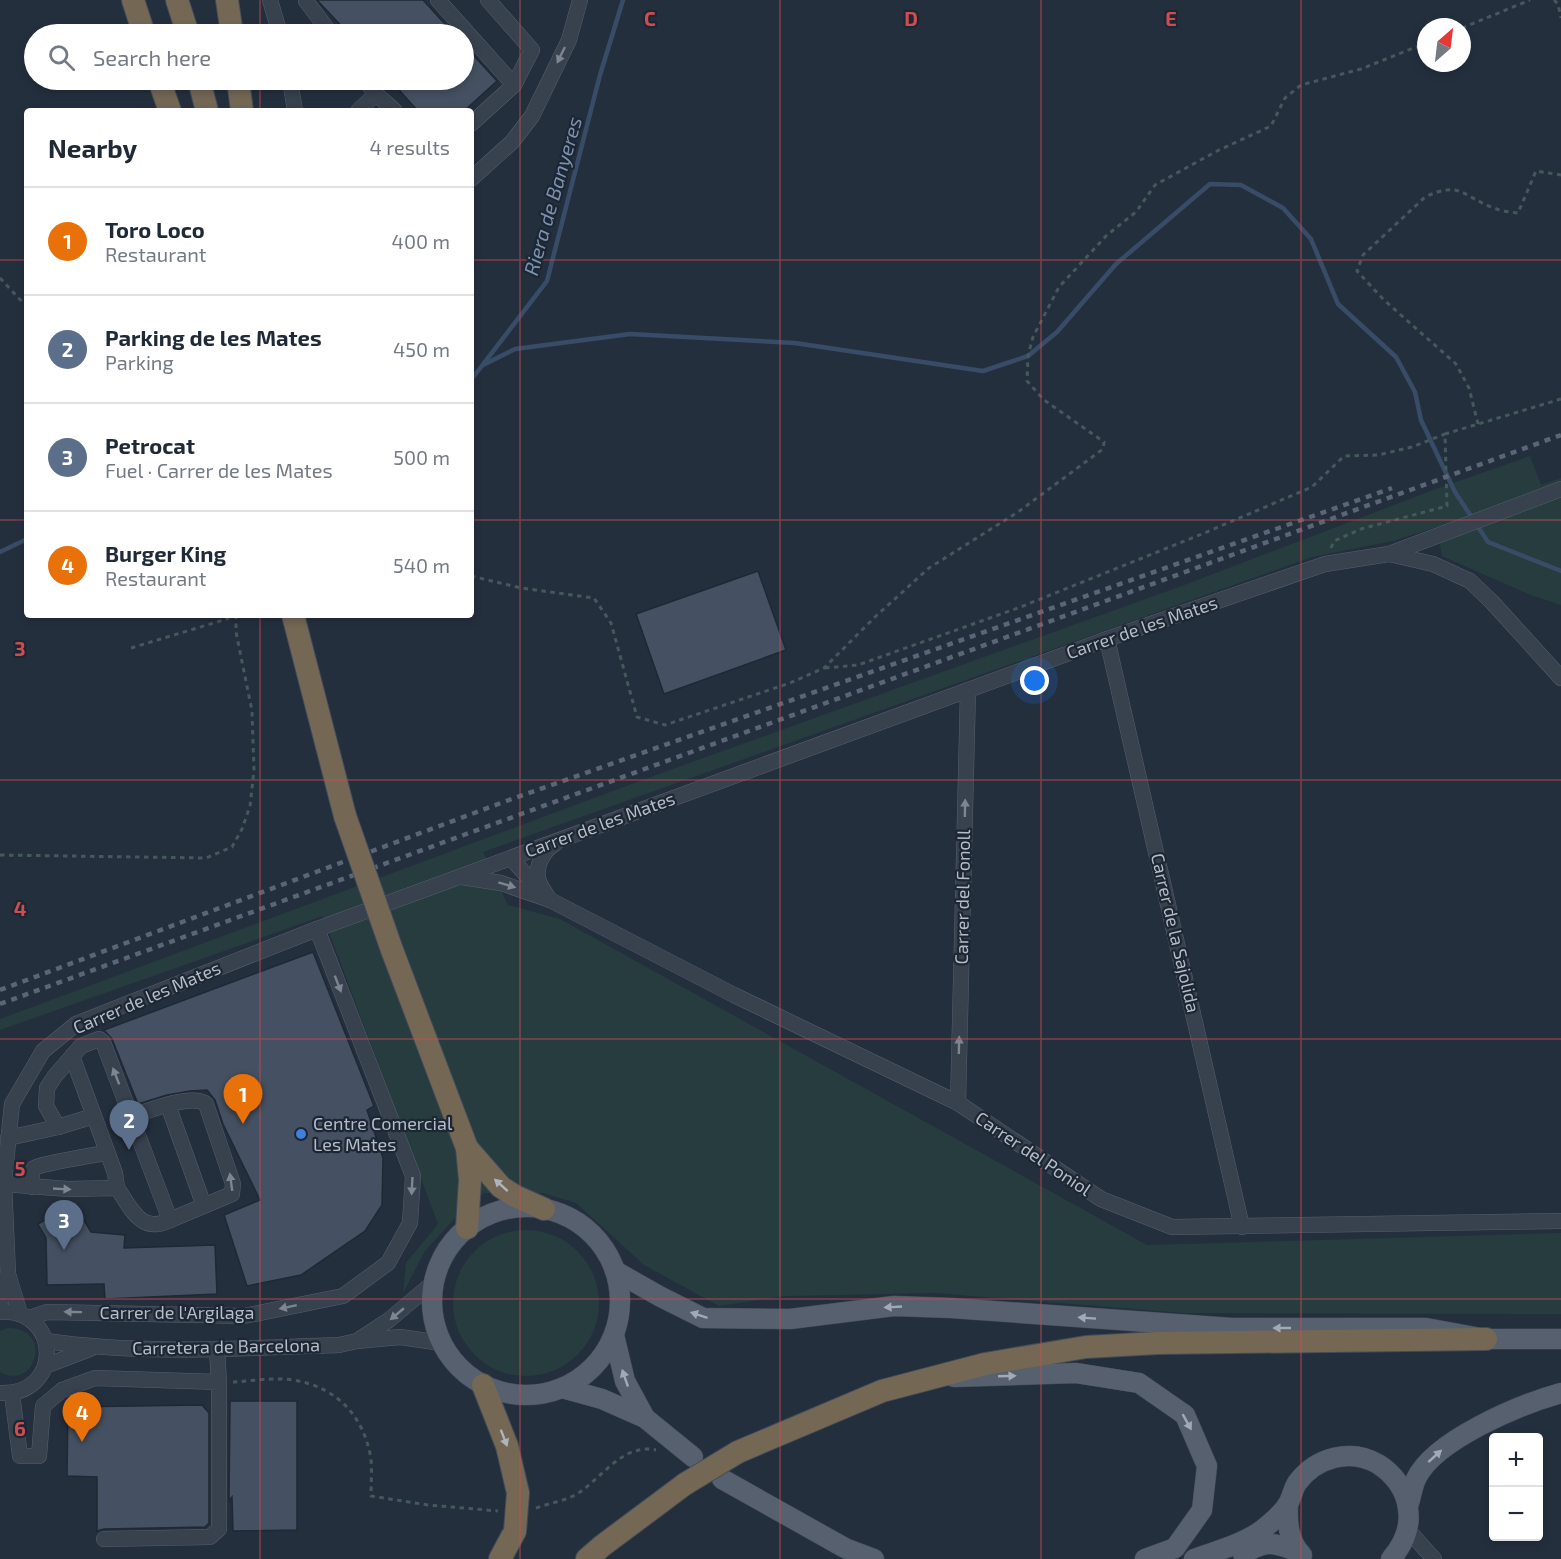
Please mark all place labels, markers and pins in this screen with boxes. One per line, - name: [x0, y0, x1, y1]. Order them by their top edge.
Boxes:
- pin: 1: [224, 1074, 262, 1124]
- pin: 2: [110, 1100, 148, 1150]
- place label: Centre Comercial Les Mates: [313, 1112, 453, 1155]
- marker: Centre Comercial Les Mates: [294, 1127, 308, 1141]
- pin: 3: [44, 1200, 84, 1250]
- pin: 4: [62, 1392, 101, 1442]

